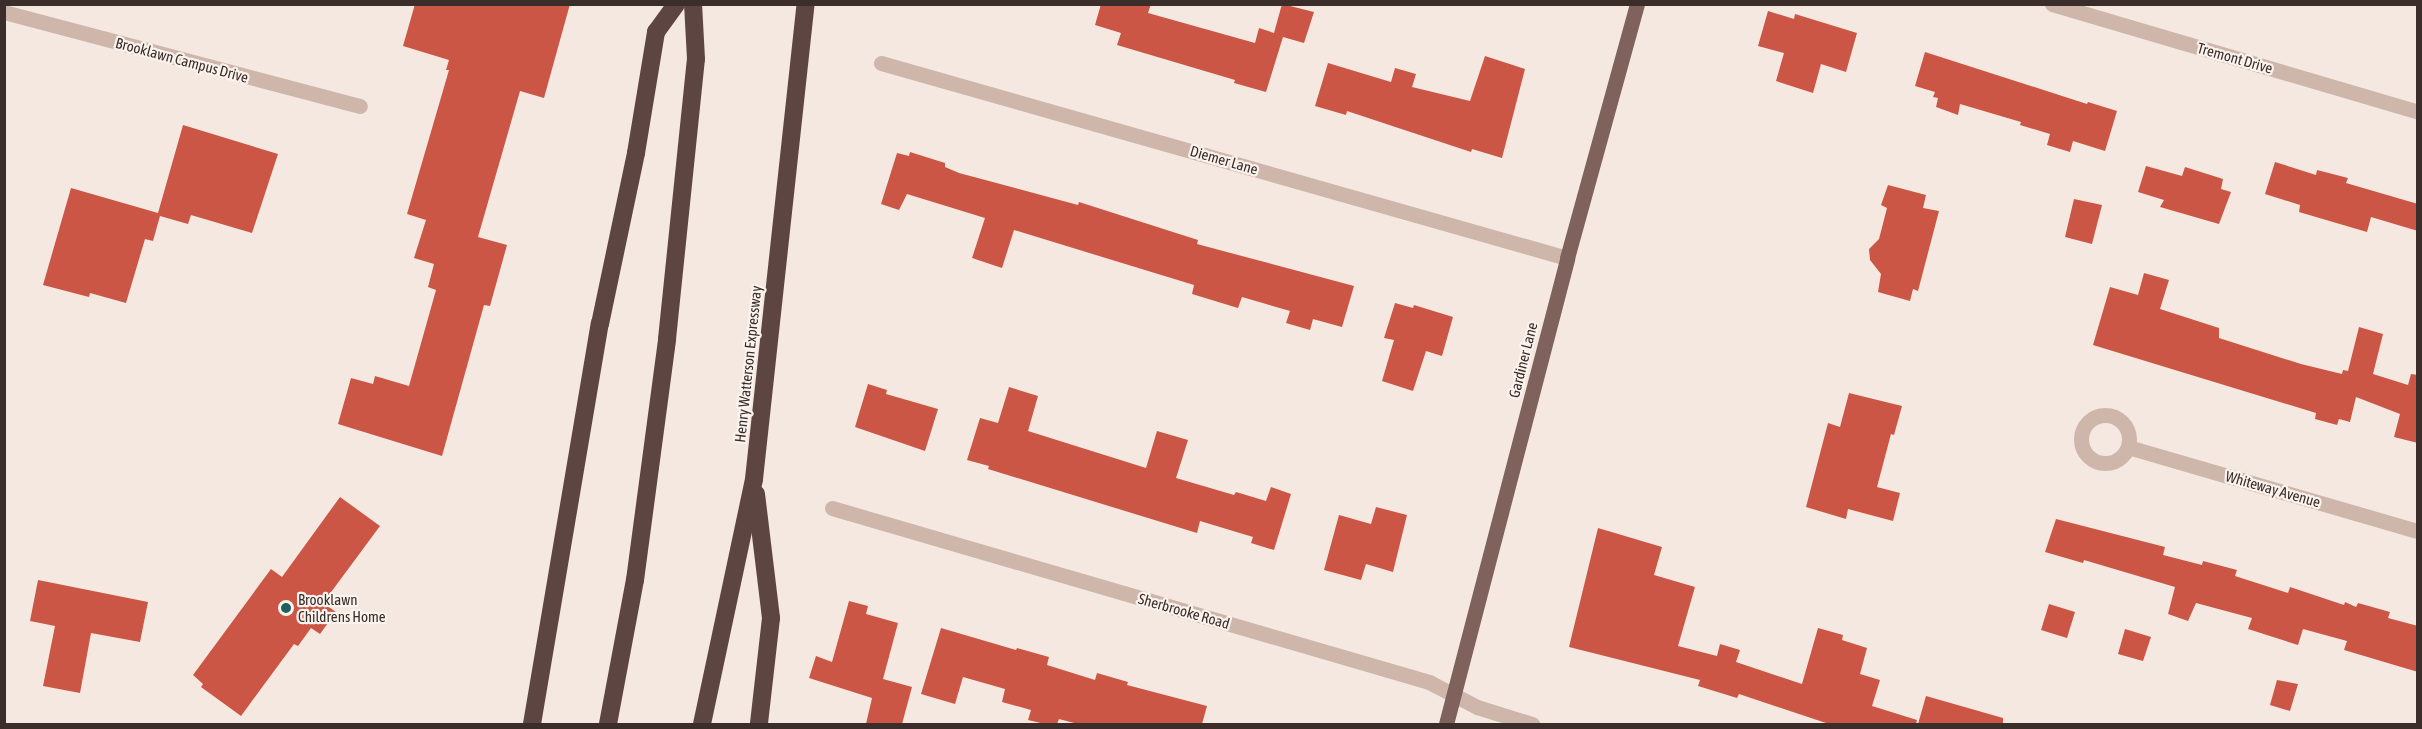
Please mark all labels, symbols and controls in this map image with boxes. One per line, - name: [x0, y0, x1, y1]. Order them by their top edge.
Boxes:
- street label: Brooklawn Campus Drive: [114, 34, 250, 86]
- street label: Tremont Drive: [2195, 39, 2275, 77]
- street label: Diemer Lane: [1188, 142, 1260, 178]
- street label: Henry Watterson Expressway: [731, 285, 765, 443]
- street label: Gardiner Lane: [1505, 320, 1541, 400]
- street label: Whiteway Avenue: [2223, 467, 2323, 511]
- street label: Sherbrooke Road: [1136, 589, 1232, 633]
- place label: Brooklawn Childrens Home: [298, 590, 386, 625]
- marker: Brooklawn Childrens Home: [279, 601, 293, 615]

